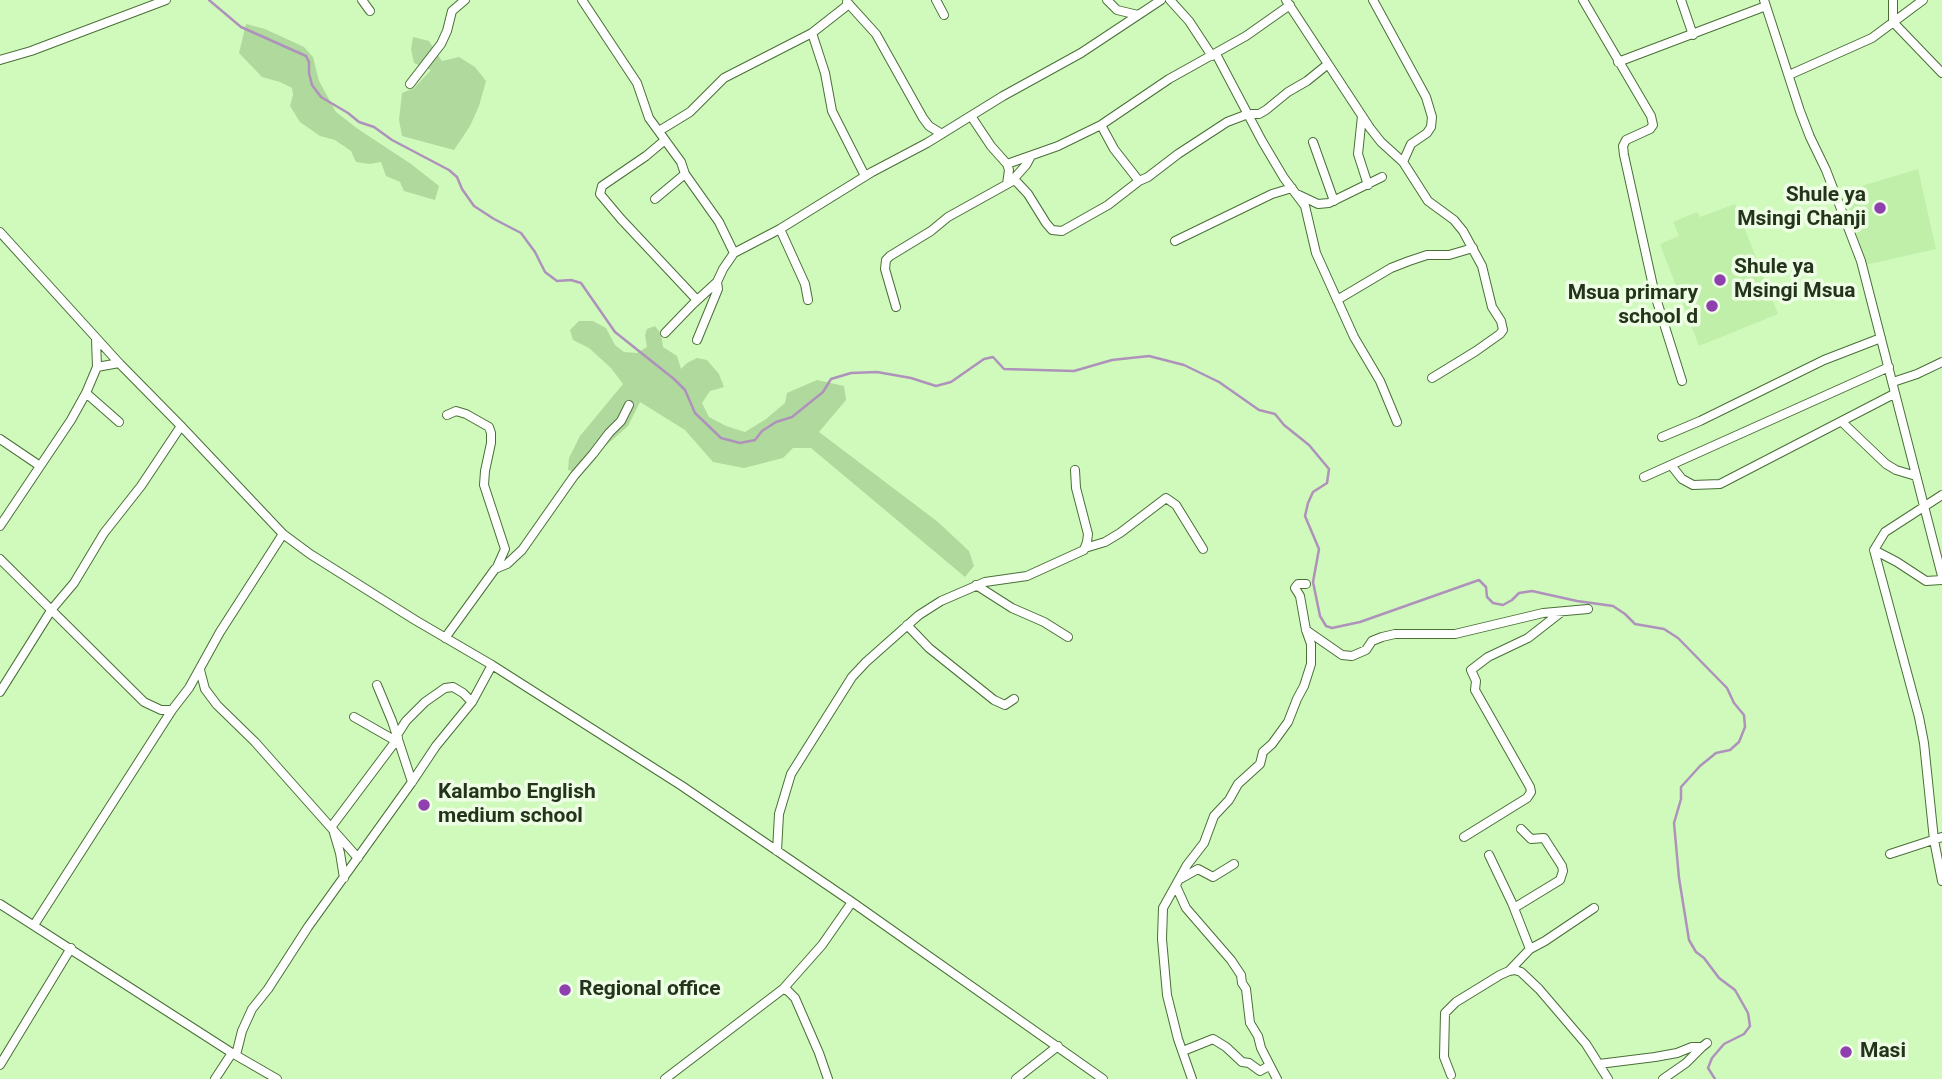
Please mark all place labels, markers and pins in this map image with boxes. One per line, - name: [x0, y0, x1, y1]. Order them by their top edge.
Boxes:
- place label: Shule ya Msingi Chanji: [1737, 183, 1866, 233]
- marker: Shule ya Msingi Chanji: [1872, 200, 1888, 216]
- place label: Shule ya Msingi Msua: [1734, 255, 1855, 305]
- marker: Shule ya Msingi Msua: [1712, 272, 1728, 288]
- place label: Msua primary school d: [1568, 281, 1698, 331]
- marker: Msua primary school d: [1704, 298, 1720, 314]
- place label: Kalambo English medium school: [438, 780, 596, 830]
- marker: Kalambo English medium school: [416, 797, 432, 813]
- place label: Regional office: [579, 977, 721, 1003]
- marker: Regional office: [557, 982, 573, 998]
- place label: Masi: [1860, 1039, 1906, 1065]
- marker: Masi: [1838, 1044, 1854, 1060]

